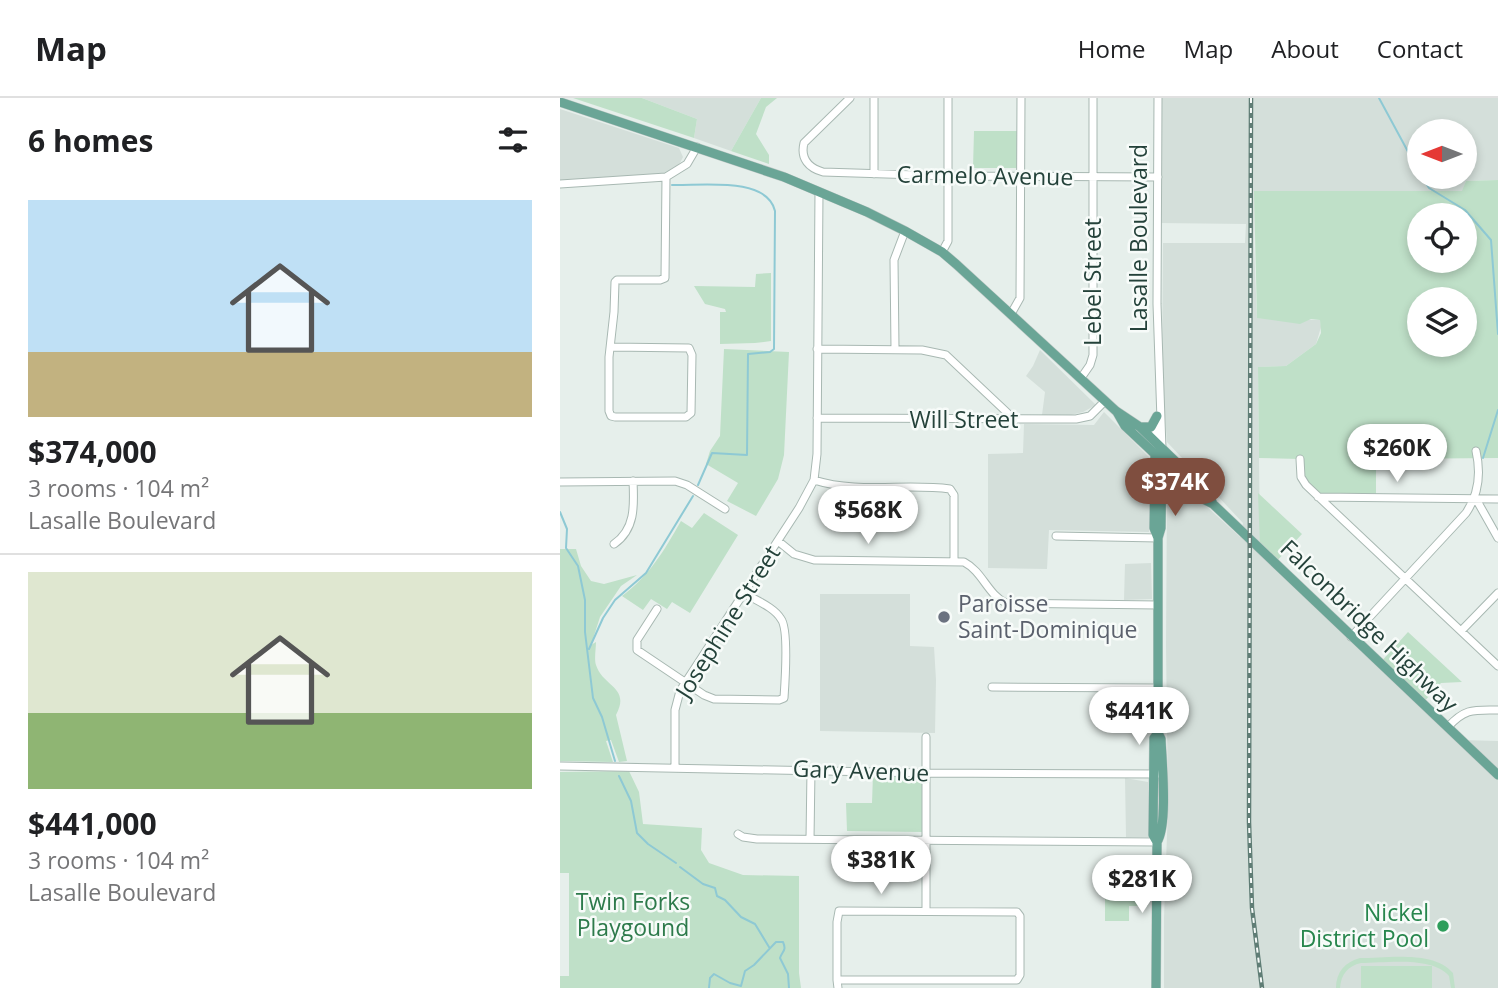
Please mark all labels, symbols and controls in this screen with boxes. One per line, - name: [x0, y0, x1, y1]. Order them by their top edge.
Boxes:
- text: Map: [35, 26, 107, 71]
- text: Home: [1078, 32, 1146, 65]
- text: Map: [1184, 32, 1233, 65]
- text: About: [1271, 32, 1339, 65]
- text: Contact: [1377, 32, 1463, 65]
- north arrow: [1407, 119, 1477, 189]
- map controls: [1407, 119, 1477, 357]
- text: 6 homes: [28, 120, 153, 161]
- icon: filters: [494, 121, 532, 159]
- street label: Lasalle Boulevard: [1122, 144, 1154, 332]
- street label: Carmelo Avenue: [896, 157, 1074, 193]
- button: locate: [1407, 203, 1477, 273]
- street label: Lebel Street: [1076, 218, 1108, 346]
- icon: home: [217, 245, 343, 371]
- button: layers: [1407, 287, 1477, 357]
- street label: Will Street: [910, 403, 1018, 435]
- pin: $260K: [1348, 424, 1446, 484]
- text: $374,000: [28, 431, 157, 472]
- text: $260K: [1363, 431, 1431, 463]
- pin: $374K: [1126, 458, 1224, 518]
- text: $374K: [1141, 465, 1209, 497]
- text: 3 rooms · 104 m²: [28, 472, 209, 504]
- pin: $568K: [819, 486, 917, 546]
- text: $568K: [834, 493, 902, 525]
- text: Lasalle Boulevard: [28, 504, 216, 536]
- street label: Falconbridge Highway: [1274, 532, 1466, 719]
- street label: Josephine Street: [666, 539, 787, 706]
- place label: Paroisse Saint-Dominique: [958, 587, 1138, 645]
- marker: Paroisse Saint-Dominique: [936, 609, 952, 625]
- icon: home: [217, 617, 343, 743]
- pin: $441K: [1090, 688, 1188, 747]
- text: $441K: [1105, 694, 1173, 726]
- street label: Gary Avenue: [792, 752, 930, 788]
- text: $441,000: [28, 803, 157, 844]
- pin: $381K: [832, 836, 930, 896]
- text: $381K: [847, 843, 915, 875]
- text: 3 rooms · 104 m²: [28, 844, 209, 876]
- pin: $281K: [1093, 856, 1191, 915]
- text: $281K: [1108, 862, 1176, 894]
- text: Lasalle Boulevard: [28, 876, 216, 908]
- park label: Twin Forks Playgound: [576, 885, 690, 943]
- place label: Nickel District Pool: [1300, 896, 1429, 954]
- marker: Nickel District Pool: [1435, 918, 1451, 934]

